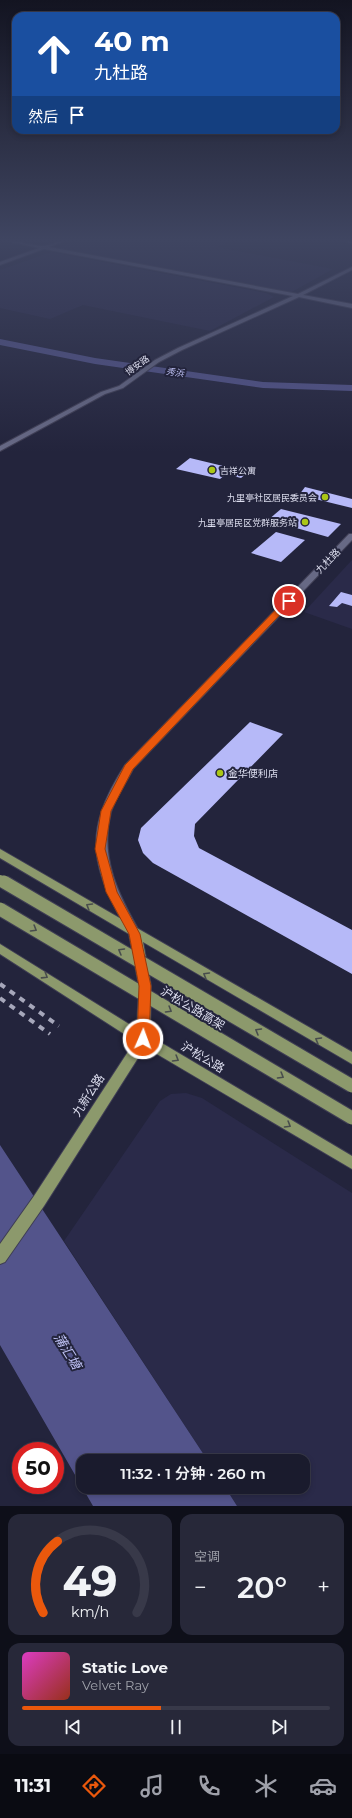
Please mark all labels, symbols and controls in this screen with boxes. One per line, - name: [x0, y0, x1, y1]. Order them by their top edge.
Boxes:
- text: 40 m: [94, 24, 170, 58]
- icon: ahead: [28, 28, 80, 80]
- text: 九杜路: [94, 62, 148, 84]
- icon: arrive: [66, 104, 88, 126]
- text: 然后: [28, 107, 58, 126]
- street label: 博安路: [123, 353, 151, 377]
- water label: 秀浜: [165, 365, 186, 379]
- marker: 吉祥公寓: [207, 465, 217, 475]
- place label: 吉祥公寓: [220, 465, 256, 476]
- place label: 九里亭社区居民委员会: [227, 492, 317, 503]
- marker: 九里亭社区居民委员会: [320, 492, 330, 502]
- place label: 九里亭居民区党群服务站: [198, 517, 297, 528]
- marker: 九里亭居民区党群服务站: [300, 517, 310, 527]
- street label: 九杜路: [313, 546, 343, 576]
- pin: [272, 584, 306, 618]
- icon: arrive: [278, 590, 300, 612]
- place label: 金华便利店: [228, 767, 278, 780]
- marker: 金华便利店: [215, 768, 225, 778]
- one-way arrow: [86, 904, 93, 911]
- one-way arrow: [30, 924, 37, 931]
- one-way arrow: [118, 949, 126, 956]
- one-way arrow: [41, 972, 48, 979]
- one-way arrow: [203, 972, 210, 979]
- street label: 沪松公路高架: [158, 983, 228, 1033]
- one-way arrow: [165, 1005, 172, 1012]
- position arrow: [122, 1018, 164, 1060]
- one-way arrow: [255, 1028, 262, 1035]
- one-way arrow: [315, 1037, 322, 1044]
- street label: 沪松公路: [179, 1038, 227, 1076]
- one-way arrow: [172, 1054, 179, 1061]
- street label: 九新公路: [69, 1071, 107, 1119]
- one-way arrow: [277, 1071, 284, 1079]
- one-way arrow: [284, 1121, 291, 1128]
- water label: 蒲汇塘: [51, 1330, 86, 1373]
- speed limit sign: 50: [12, 1442, 64, 1494]
- text: 11:32 · 1 分钟 · 260 m: [120, 1464, 266, 1483]
- text: 空调: [194, 1548, 220, 1564]
- text: 49: [62, 1555, 118, 1605]
- text: 20°: [237, 1569, 287, 1606]
- text: −: [194, 1574, 207, 1601]
- text: +: [317, 1574, 330, 1601]
- text: km/h: [71, 1602, 109, 1620]
- text: Static Love: [82, 1658, 168, 1677]
- text: Velvet Ray: [82, 1677, 149, 1693]
- icon: previous: [62, 1716, 84, 1738]
- icon: pause: [165, 1716, 187, 1738]
- icon: next: [268, 1716, 290, 1738]
- icon: directions: [80, 1772, 108, 1800]
- icon: music: [138, 1772, 166, 1800]
- icon: phone: [195, 1772, 223, 1800]
- icon: climate: [252, 1772, 280, 1800]
- icon: car: [309, 1772, 337, 1800]
- text: 11:31: [15, 1775, 51, 1797]

